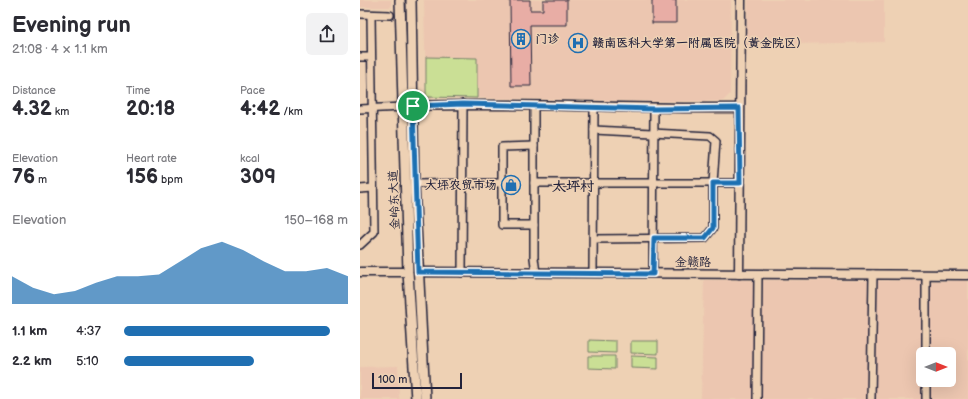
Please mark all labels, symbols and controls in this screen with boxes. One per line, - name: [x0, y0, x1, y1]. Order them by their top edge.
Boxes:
- text: Evening run: [12, 12, 131, 39]
- button: share: [306, 13, 348, 55]
- building icon: 门诊: [510, 28, 532, 50]
- place label: 门诊: [535, 32, 559, 47]
- hospital icon: 赣南医科大学第一附属医院（黄金院区）: [567, 32, 589, 54]
- place label: 赣南医科大学第一附属医院（黄金院区）: [592, 36, 808, 51]
- text: 21:08 · 4 × 1.1 km: [12, 41, 108, 57]
- text: Distance: [12, 84, 56, 97]
- text: Time: [126, 84, 150, 97]
- text: Pace: [240, 84, 265, 97]
- pin: [396, 89, 430, 123]
- icon: arrive: [402, 95, 424, 117]
- text: 4.32: [12, 97, 52, 121]
- text: 20:18: [126, 97, 175, 121]
- text: 4:42: [240, 97, 280, 121]
- text: km: [52, 105, 69, 118]
- text: /km: [280, 105, 303, 118]
- text: Elevation: [12, 152, 58, 165]
- text: Heart rate: [126, 152, 177, 165]
- text: kcal: [240, 152, 260, 165]
- text: 76: [12, 165, 35, 189]
- text: 156: [126, 165, 158, 189]
- text: 309: [240, 165, 276, 189]
- street label: 金岭东大道: [386, 170, 403, 230]
- text: m: [35, 173, 47, 186]
- text: bpm: [158, 173, 183, 186]
- shop icon: 大坪农贸市场: [500, 174, 522, 196]
- place label: 大坪农贸市场: [425, 178, 497, 193]
- district label: 太坪村: [552, 178, 594, 195]
- text: Elevation: [12, 212, 66, 228]
- text: 150–168 m: [284, 212, 348, 228]
- street label: 金赣路: [675, 255, 711, 270]
- text: 1.1 km: [12, 323, 47, 339]
- text: 4:37: [76, 323, 101, 339]
- north arrow: [916, 347, 956, 387]
- map controls: [916, 347, 956, 387]
- text: 2.2 km: [12, 353, 52, 369]
- text: 5:10: [76, 353, 99, 369]
- scale bar: [372, 371, 462, 390]
- text: 100 m: [378, 373, 407, 386]

